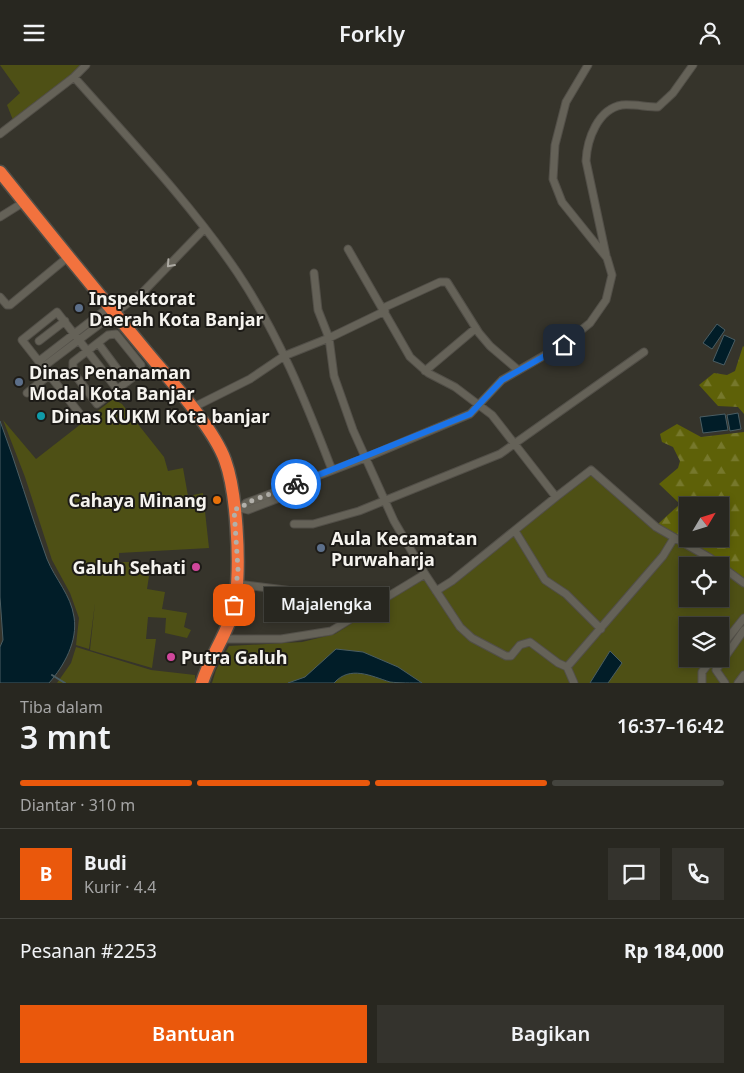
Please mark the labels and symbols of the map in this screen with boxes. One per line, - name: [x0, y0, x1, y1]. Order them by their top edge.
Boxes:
- one-way arrow: [167, 259, 176, 268]
- place label: Inspektorat Daerah Kota Banjar: [89, 286, 264, 331]
- marker: Inspektorat Daerah Kota Banjar: [73, 302, 85, 314]
- pin: [543, 324, 585, 366]
- place label: Dinas Penanaman Modal Kota Banjar: [29, 360, 195, 405]
- marker: Dinas Penanaman Modal Kota Banjar: [13, 376, 25, 388]
- place label: Dinas KUKM Kota banjar: [51, 404, 269, 428]
- marker: Dinas KUKM Kota banjar: [35, 410, 47, 422]
- courier: [271, 459, 321, 509]
- place label: Cahaya Minang: [69, 488, 207, 512]
- marker: Cahaya Minang: [211, 494, 223, 506]
- north arrow: [679, 497, 729, 547]
- place label: Aula Kecamatan Purwaharja: [331, 526, 477, 571]
- marker: Aula Kecamatan Purwaharja: [315, 542, 327, 554]
- place label: Galuh Sehati: [72, 555, 186, 579]
- marker: Galuh Sehati: [190, 561, 202, 573]
- pin: [213, 584, 255, 626]
- callout: Majalengka: [264, 587, 389, 623]
- place label: Putra Galuh: [181, 645, 287, 669]
- marker: Putra Galuh: [165, 651, 177, 663]

